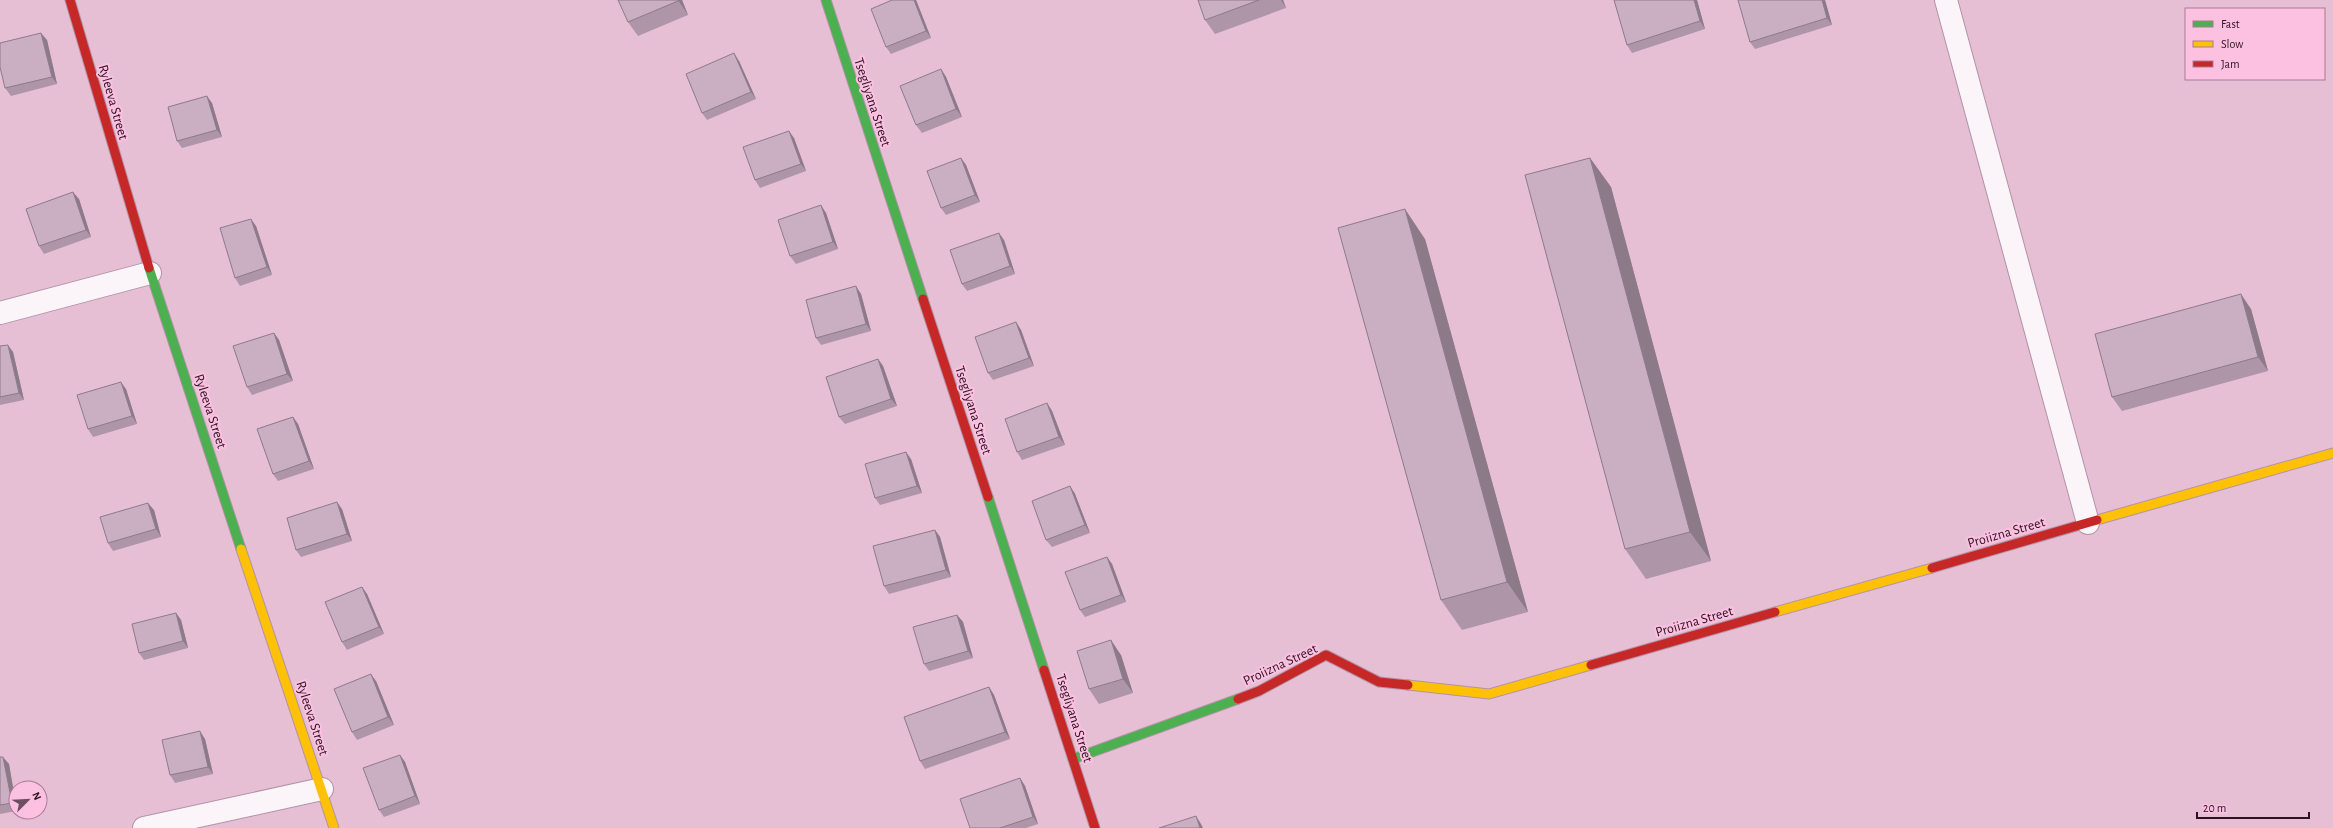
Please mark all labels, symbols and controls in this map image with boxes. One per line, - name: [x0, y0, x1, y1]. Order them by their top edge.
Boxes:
- legend: [2185, 8, 2325, 80]
- text: Fast: [2221, 18, 2240, 30]
- text: Slow: [2221, 38, 2243, 50]
- street label: Tsegliyana Street: [851, 56, 893, 149]
- text: Jam: [2221, 58, 2240, 70]
- street label: Ryleeva Street: [96, 63, 131, 142]
- street label: Tsegliyana Street: [952, 364, 994, 457]
- street label: Ryleeva Street: [191, 372, 229, 451]
- street label: Proiizna Street: [1966, 515, 2047, 551]
- street label: Proiizna Street: [1654, 604, 1735, 640]
- street label: Proiizna Street: [1241, 641, 1320, 688]
- street label: Tsegliyana Street: [1053, 672, 1095, 765]
- street label: Ryleeva Street: [293, 679, 331, 758]
- north arrow: [8, 780, 48, 820]
- text: N: [30, 790, 43, 802]
- scale bar: [2197, 794, 2309, 820]
- text: 20 m: [2203, 802, 2226, 814]

